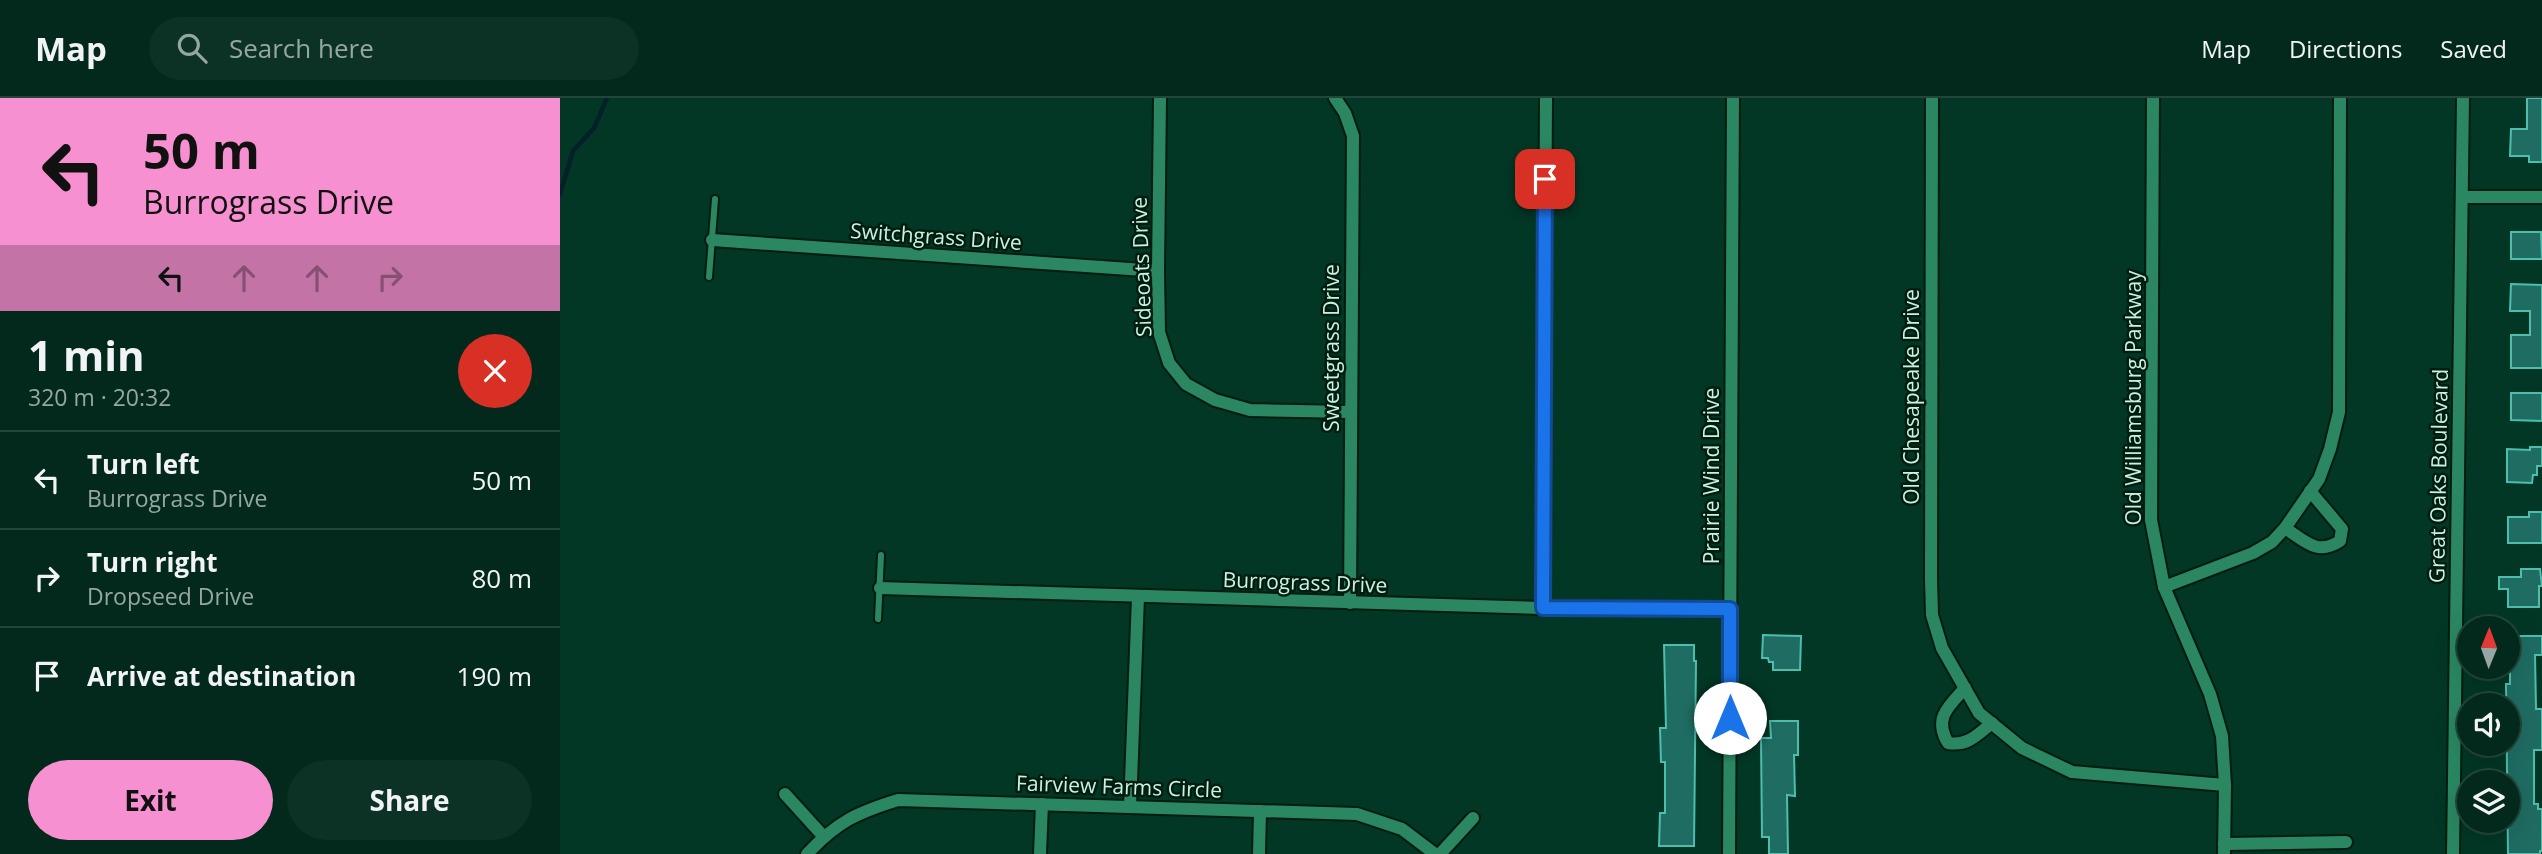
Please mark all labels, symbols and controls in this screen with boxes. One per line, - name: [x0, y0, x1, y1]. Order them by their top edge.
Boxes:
- search box: [149, 17, 639, 80]
- text: Map: [35, 26, 107, 71]
- icon: search: [173, 29, 211, 67]
- text: Search here: [229, 30, 374, 66]
- text: Map: [2201, 32, 2251, 65]
- text: Directions: [2289, 32, 2402, 65]
- text: Saved: [2440, 32, 2507, 65]
- text: 50 m: [143, 117, 260, 183]
- icon: left: [28, 126, 119, 217]
- pin: [1515, 149, 1575, 209]
- icon: arrive: [1526, 160, 1564, 198]
- text: Burrograss Drive: [143, 180, 394, 223]
- street label: Sideoats Drive: [1125, 197, 1157, 338]
- street label: Switchgrass Drive: [849, 216, 1023, 256]
- icon: left: [152, 259, 190, 297]
- icon: ahead: [225, 259, 263, 297]
- icon: ahead: [298, 259, 336, 297]
- icon: right: [371, 259, 409, 297]
- street label: Sweetgrass Drive: [1317, 264, 1345, 432]
- street label: Old Williamsburg Parkway: [2119, 270, 2147, 526]
- street label: Old Chesapeake Drive: [1897, 289, 1925, 505]
- text: 1 min: [28, 326, 145, 383]
- button: close: [458, 334, 532, 408]
- street label: Great Oaks Boulevard: [2422, 368, 2454, 583]
- text: 320 m · 20:32: [28, 381, 171, 413]
- street label: Prairie Wind Drive: [1697, 388, 1725, 564]
- text: Turn left: [87, 446, 199, 482]
- icon: left: [28, 461, 66, 499]
- text: 50 m: [471, 462, 532, 498]
- text: Burrograss Drive: [87, 482, 267, 514]
- text: Turn right: [87, 544, 218, 580]
- icon: right: [28, 559, 66, 597]
- text: 80 m: [471, 560, 532, 596]
- street label: Burrograss Drive: [1222, 565, 1388, 599]
- text: Dropseed Drive: [87, 580, 254, 612]
- north arrow: [2457, 616, 2520, 679]
- map controls: [2457, 616, 2520, 833]
- icon: arrive: [28, 657, 66, 695]
- text: Arrive at destination: [87, 658, 356, 694]
- text: 190 m: [457, 658, 532, 694]
- position arrow: [1693, 681, 1767, 755]
- button: sound: [2457, 693, 2520, 756]
- button: Exit: [28, 760, 273, 840]
- button: Share: [287, 760, 532, 840]
- street label: Fairview Farms Circle: [1016, 768, 1222, 804]
- button: layers: [2457, 770, 2520, 833]

